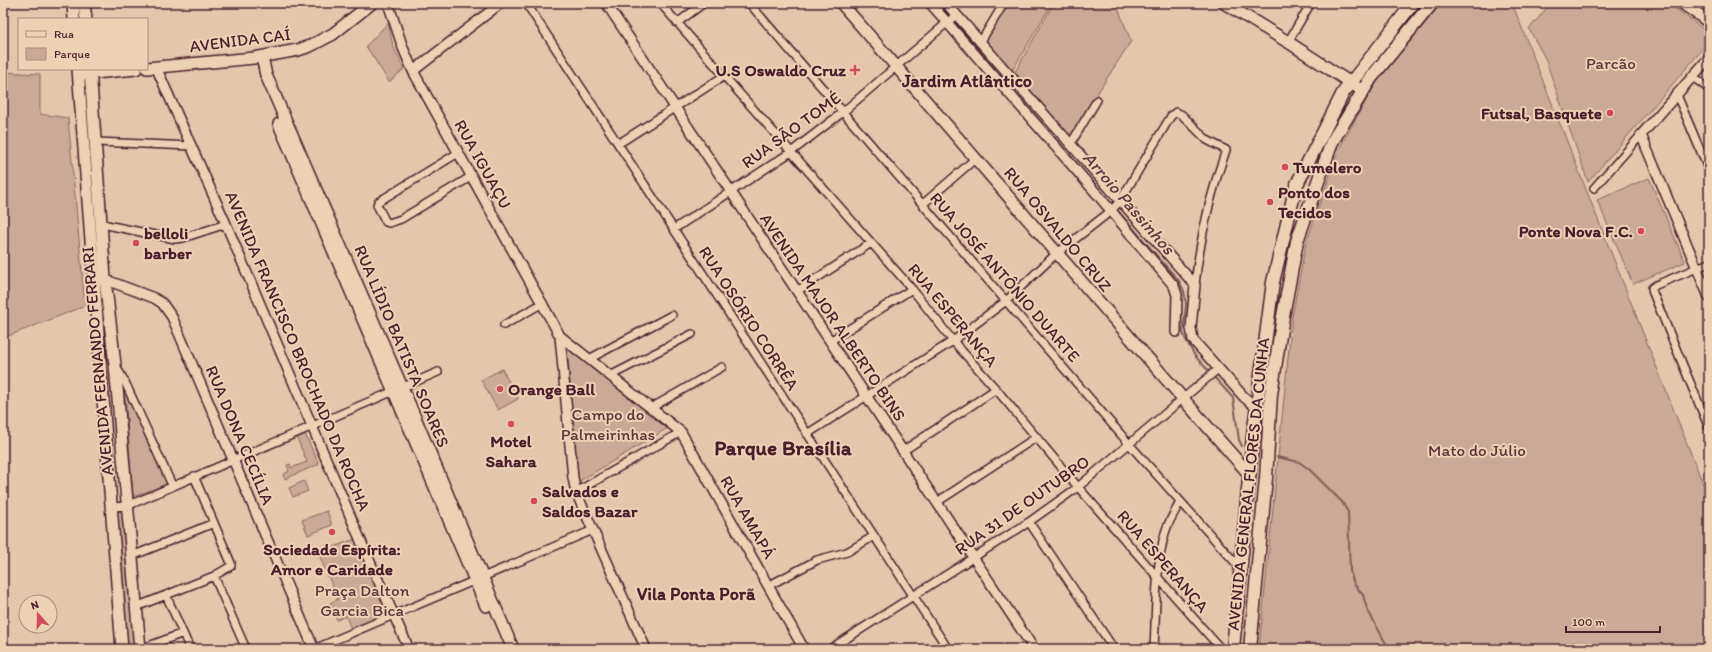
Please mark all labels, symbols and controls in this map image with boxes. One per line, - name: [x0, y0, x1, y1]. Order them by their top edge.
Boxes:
- legend: [18, 18, 148, 70]
- street label: AVENIDA CAÍ: [188, 24, 292, 56]
- text: Rua: [54, 27, 74, 41]
- text: Parque: [54, 47, 90, 61]
- park label: Parcão: [1586, 53, 1636, 73]
- place label: U.S Oswaldo Cruz: [716, 60, 846, 80]
- marker: U.S Oswaldo Cruz: [849, 64, 861, 76]
- district label: Jardim Atlântico: [901, 70, 1032, 92]
- street label: RUA SÃO TOMÉ: [738, 87, 844, 173]
- place label: Futsal, Basquete: [1481, 103, 1602, 124]
- marker: Futsal, Basquete: [1605, 108, 1615, 118]
- street label: RUA IGUAÇU: [450, 116, 516, 212]
- water label: Arroio Passinhos: [1078, 147, 1180, 260]
- place label: Tumelero: [1292, 157, 1362, 177]
- marker: Tumelero: [1280, 162, 1290, 172]
- street label: RUA OSVALDO CRUZ: [1000, 163, 1116, 296]
- place label: Ponto dos Tecidos: [1277, 182, 1350, 222]
- street label: AVENIDA FRANCISCO BROCHADO DA ROCHA: [221, 188, 375, 514]
- street label: RUA JOSÉ ANTÔNIO DUARTE: [926, 188, 1084, 366]
- marker: Ponto dos Tecidos: [1265, 197, 1275, 207]
- street label: AVENIDA MAJOR ALBERTO BINS: [756, 209, 910, 425]
- place label: Ponte Nova F.C.: [1519, 221, 1633, 241]
- place label: belloli barber: [144, 223, 192, 263]
- marker: Ponte Nova F.C.: [1636, 226, 1646, 236]
- marker: belloli barber: [131, 238, 141, 248]
- street label: RUA LÍDIO BATISTA SOARES: [350, 242, 454, 450]
- street label: RUA OSÓRIO CORRÊA: [695, 242, 803, 394]
- street label: AVENIDA FERNANDO FERRARI: [77, 246, 117, 476]
- street label: RUA ESPERANÇA: [904, 259, 1002, 371]
- street label: AVENIDA GENERAL FLORES DA CUNHA: [1223, 336, 1273, 631]
- street label: RUA DONA CECÍLIA: [202, 363, 278, 508]
- place label: Orange Ball: [508, 379, 595, 400]
- marker: Orange Ball: [495, 384, 505, 394]
- park label: Campo do Palmeirinhas: [561, 404, 655, 444]
- marker: Motel Sahara: [506, 419, 516, 429]
- place label: Motel Sahara: [485, 431, 537, 471]
- district label: Parque Brasília: [714, 435, 853, 461]
- park label: Mato do Júlio: [1428, 440, 1526, 460]
- street label: RUA 31 DE OUTUBRO: [951, 451, 1093, 559]
- street label: RUA AMAPÁ: [716, 472, 780, 562]
- place label: Salvados e Saldos Bazar: [542, 481, 638, 521]
- marker: Salvados e Saldos Bazar: [529, 496, 539, 506]
- street label: RUA ESPERANÇA: [1113, 506, 1213, 616]
- marker: Sociedade Espírita: Amor e Caridade: [327, 527, 337, 537]
- place label: Sociedade Espírita: Amor e Caridade: [263, 539, 401, 579]
- park label: Praça Dalton Garcia Bica: [315, 580, 410, 620]
- district label: Vila Ponta Porã: [637, 583, 756, 605]
- north arrow: [18, 594, 58, 634]
- text: N: [29, 598, 40, 612]
- scale bar: [1566, 608, 1660, 634]
- text: 100 m: [1572, 615, 1605, 629]

